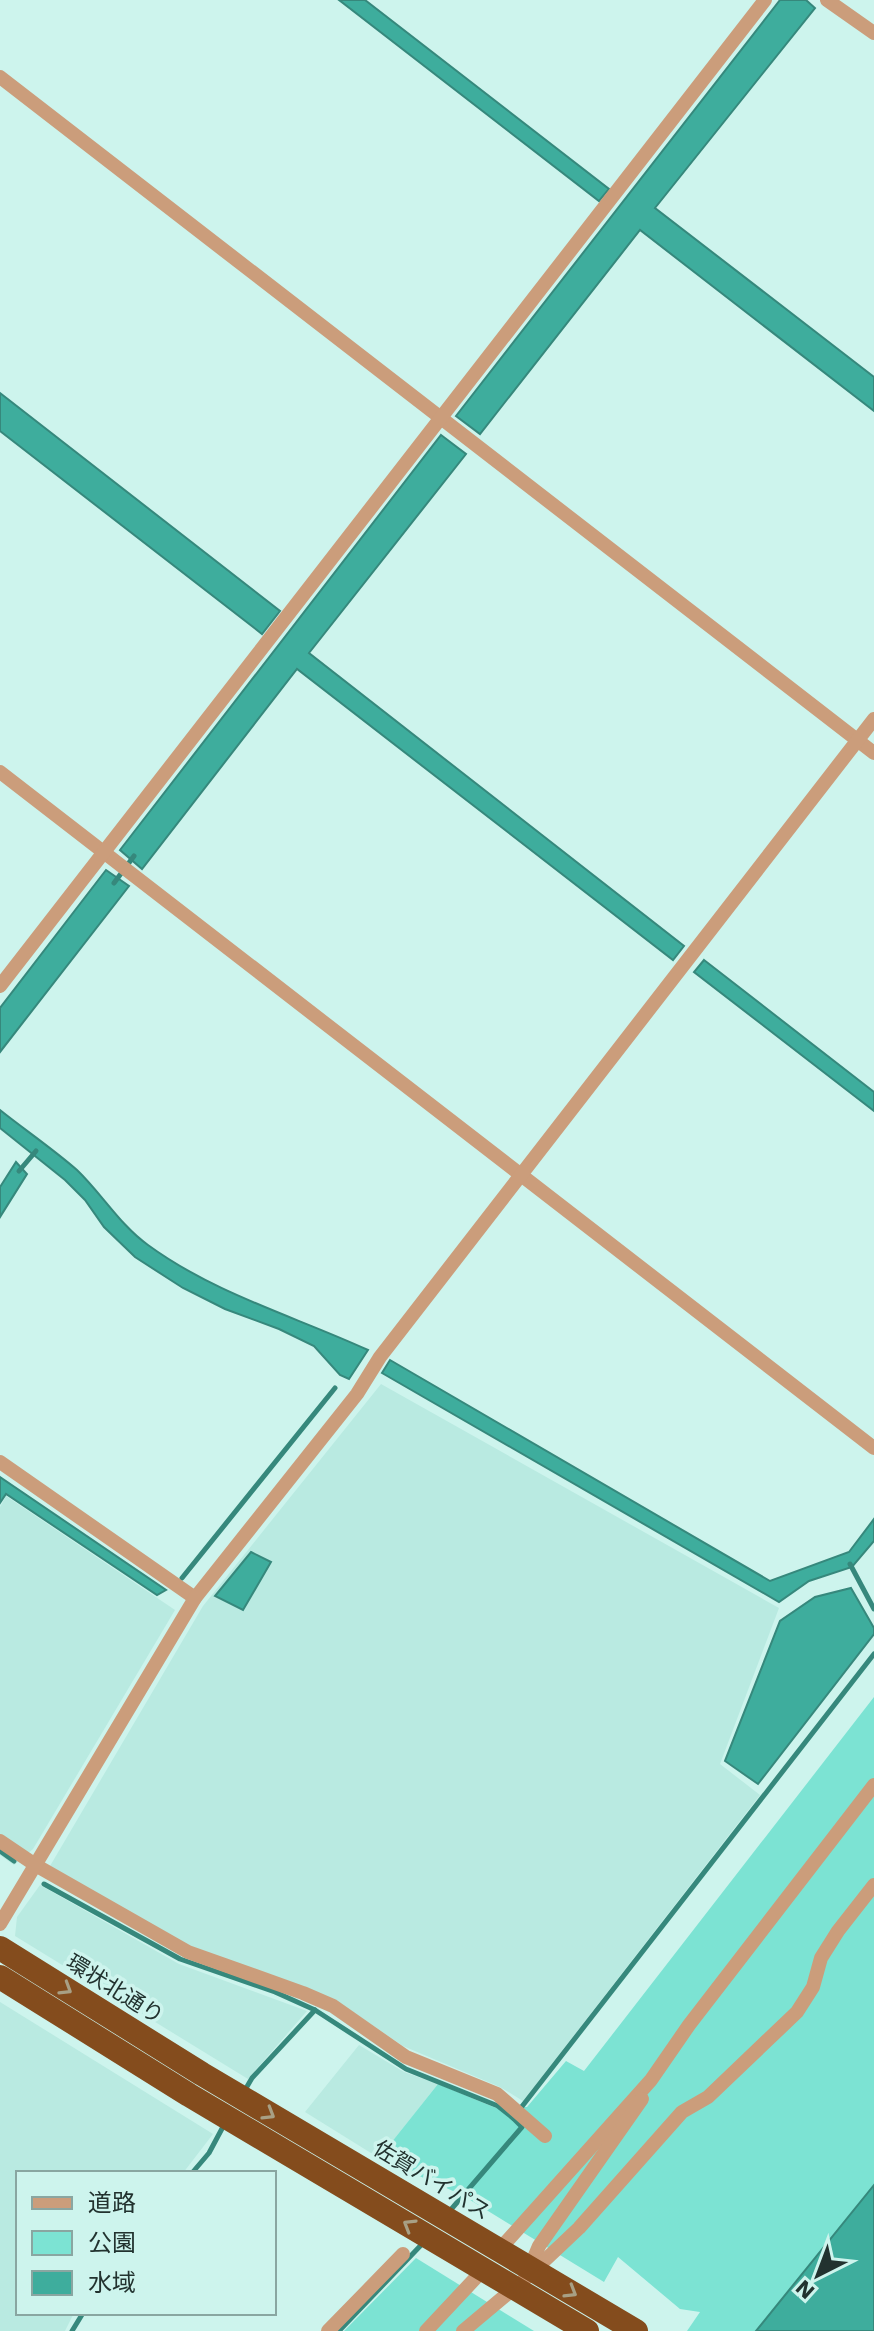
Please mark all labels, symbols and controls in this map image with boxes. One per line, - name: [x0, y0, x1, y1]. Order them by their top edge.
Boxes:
- street label: 環状北通り: [62, 1949, 168, 2029]
- one-way arrow: [57, 1980, 72, 1995]
- one-way arrow: [260, 2104, 275, 2119]
- street label: 佐賀バイパス: [369, 2135, 495, 2225]
- legend: [16, 2171, 276, 2315]
- text: 道路: [88, 2189, 136, 2217]
- one-way arrow: [403, 2219, 418, 2235]
- text: 公園: [88, 2229, 136, 2257]
- north arrow: [778, 2235, 858, 2315]
- text: 水域: [88, 2269, 136, 2297]
- text: N: [791, 2275, 819, 2304]
- one-way arrow: [562, 2283, 577, 2298]

